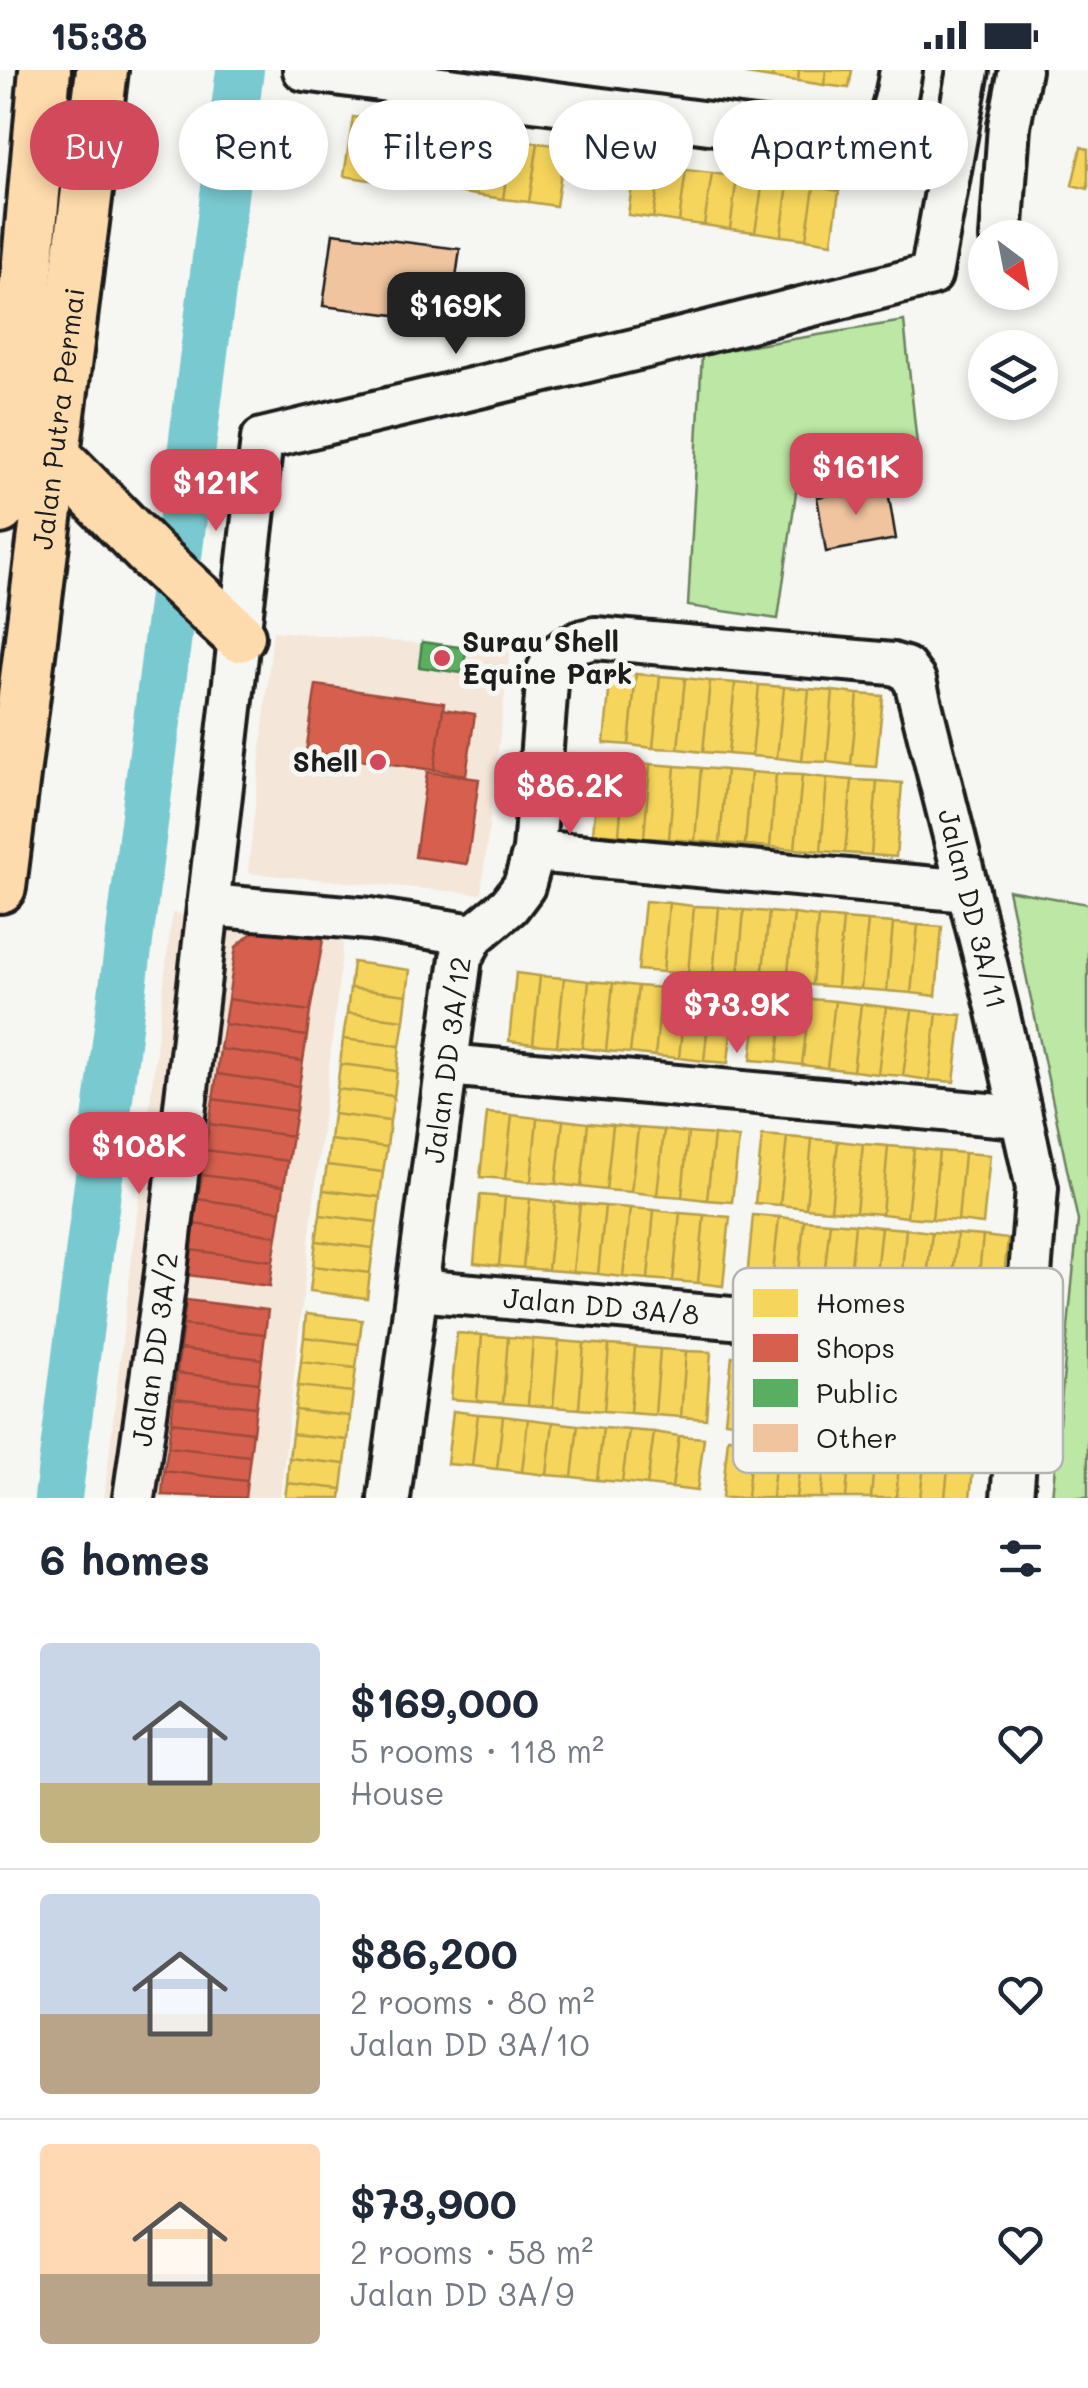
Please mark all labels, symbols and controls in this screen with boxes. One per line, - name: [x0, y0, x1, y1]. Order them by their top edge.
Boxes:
- text: 15:38: [50, 10, 147, 60]
- chip: Buy: [30, 100, 159, 190]
- chip: Rent: [179, 100, 328, 190]
- chip: Filters: [348, 100, 529, 190]
- chip: New: [549, 100, 693, 190]
- chip: Apartment: [713, 100, 968, 190]
- north arrow: [968, 220, 1058, 310]
- map controls: [968, 220, 1058, 420]
- pin: $169K: [386, 272, 526, 357]
- text: $169K: [409, 283, 503, 325]
- street label: Jalan Putra Permai: [23, 285, 92, 552]
- button: layers: [968, 330, 1058, 420]
- pin: $161K: [786, 433, 926, 518]
- text: $161K: [812, 444, 900, 486]
- pin: $121K: [146, 449, 286, 534]
- text: $121K: [172, 460, 260, 502]
- place label: Surau Shell Equine Park: [462, 623, 632, 691]
- marker: Surau Shell Equine Park: [431, 647, 453, 669]
- place label: Shell: [292, 743, 358, 779]
- marker: Shell: [367, 751, 389, 773]
- pin: $86.2K: [489, 752, 651, 837]
- text: $86.2K: [516, 763, 624, 805]
- street label: Jalan DD 3A/11: [931, 805, 1016, 1012]
- street label: Jalan DD 3A/12: [415, 954, 478, 1165]
- pin: $73.9K: [656, 971, 818, 1056]
- text: $73.9K: [684, 982, 790, 1024]
- pin: $108K: [69, 1112, 209, 1197]
- text: $108K: [91, 1123, 187, 1165]
- street label: Jalan DD 3A/2: [123, 1251, 185, 1449]
- legend: [733, 1268, 1063, 1473]
- street label: Jalan DD 3A/8: [502, 1279, 701, 1332]
- text: Homes: [816, 1284, 906, 1320]
- text: Shops: [816, 1329, 895, 1365]
- text: Public: [816, 1374, 898, 1410]
- text: Other: [816, 1419, 898, 1455]
- text: 6 homes: [40, 1531, 210, 1586]
- icon: filters: [993, 1531, 1048, 1586]
- text: $169,000: [350, 1674, 539, 1729]
- icon: home: [120, 1683, 240, 1803]
- icon: heart: [993, 1716, 1048, 1771]
- text: 5 rooms · 118 m²: [350, 1729, 604, 1771]
- text: House: [350, 1771, 445, 1813]
- text: $86,200: [350, 1925, 518, 1980]
- icon: home: [120, 1934, 240, 2054]
- icon: heart: [993, 1967, 1048, 2022]
- text: 2 rooms · 80 m²: [350, 1980, 595, 2022]
- text: Jalan DD 3A/10: [350, 2022, 589, 2064]
- text: $73,900: [350, 2175, 517, 2230]
- icon: home: [120, 2184, 240, 2304]
- icon: heart: [993, 2217, 1048, 2272]
- text: 2 rooms · 58 m²: [350, 2230, 593, 2272]
- text: Jalan DD 3A/9: [350, 2272, 574, 2314]

